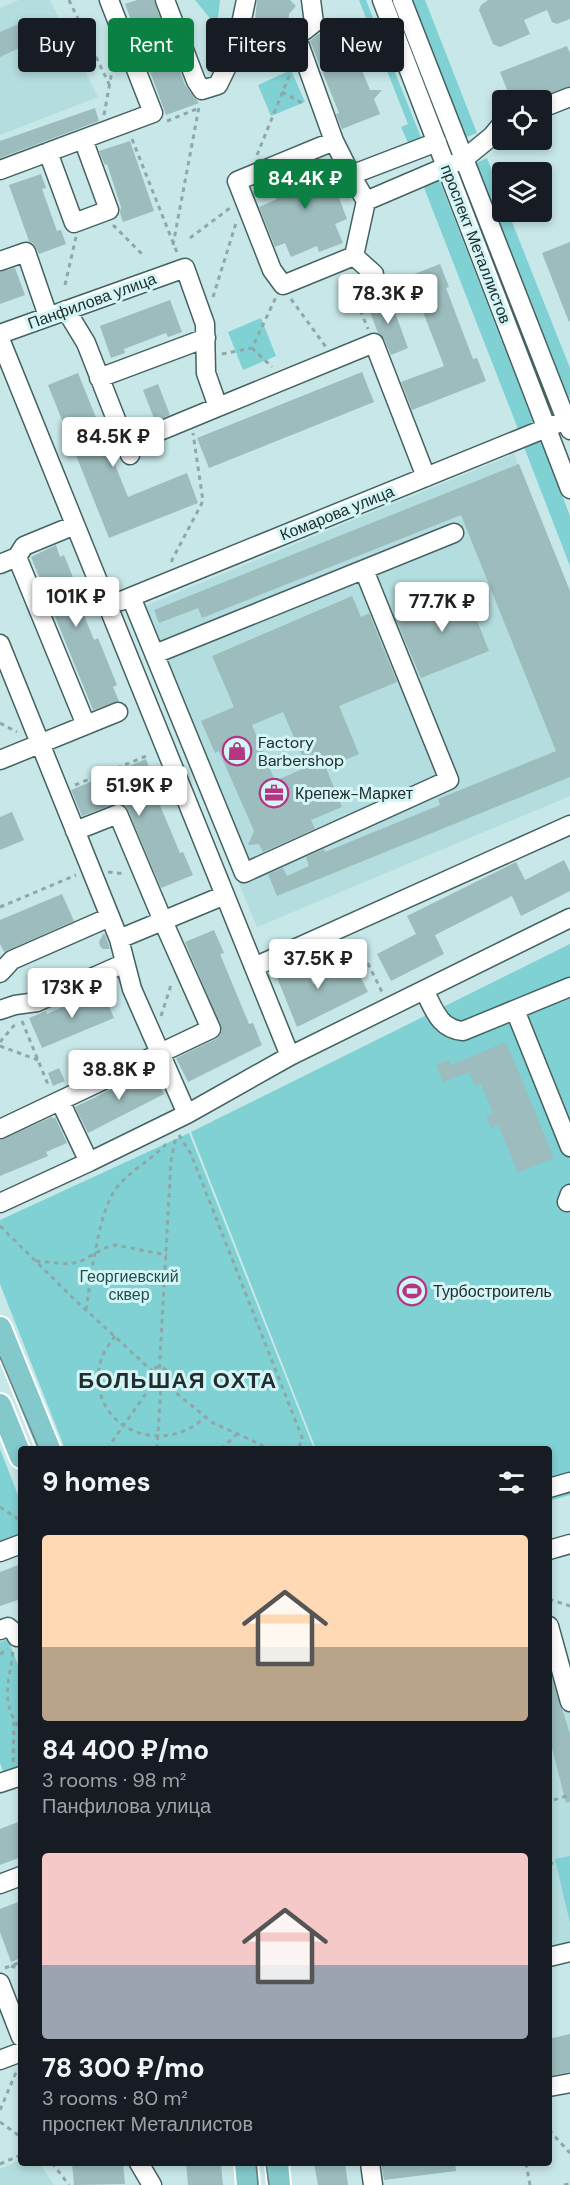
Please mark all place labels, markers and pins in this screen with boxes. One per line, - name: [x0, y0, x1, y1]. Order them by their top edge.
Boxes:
- pin: 84.4K ₽: [250, 159, 360, 210]
- pin: 78.3K ₽: [333, 274, 443, 325]
- pin: 84.5K ₽: [58, 417, 168, 468]
- pin: 101K ₽: [27, 577, 125, 628]
- pin: 77.7K ₽: [387, 582, 497, 633]
- place label: Factory Barbershop: [258, 732, 344, 771]
- shop icon: Factory Barbershop: [221, 735, 253, 767]
- pin: 51.9K ₽: [84, 766, 194, 817]
- office icon: Крепеж-Маркет: [258, 777, 290, 809]
- place label: Крепеж-Маркет: [295, 783, 414, 804]
- pin: 37.5K ₽: [263, 939, 373, 990]
- pin: 173K ₽: [23, 968, 121, 1019]
- pin: 38.8K ₽: [64, 1050, 174, 1101]
- sports icon: Турбостроитель: [396, 1275, 428, 1307]
- place label: Турбостроитель: [433, 1281, 552, 1302]

